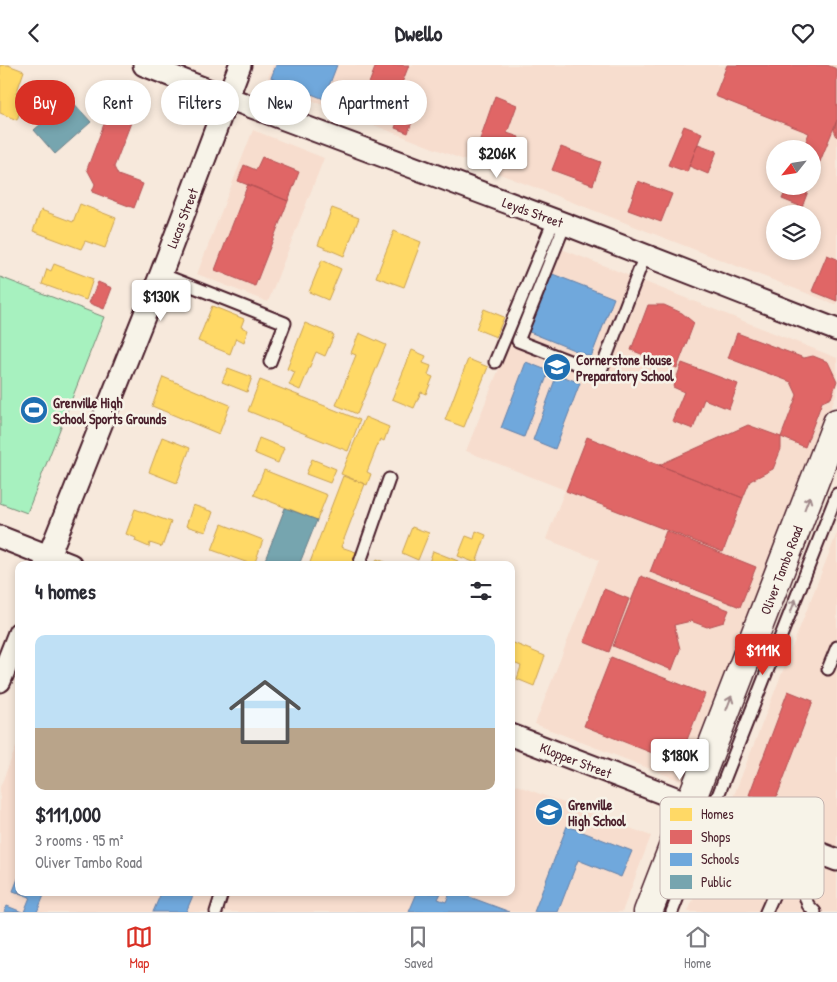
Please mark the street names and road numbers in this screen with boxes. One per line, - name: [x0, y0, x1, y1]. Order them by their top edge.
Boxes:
- street label: Lucas Street: [162, 185, 202, 251]
- street label: Leyds Street: [500, 192, 566, 233]
- street label: Oliver Tambo Road: [755, 522, 807, 617]
- street label: Klopper Street: [537, 738, 615, 783]

